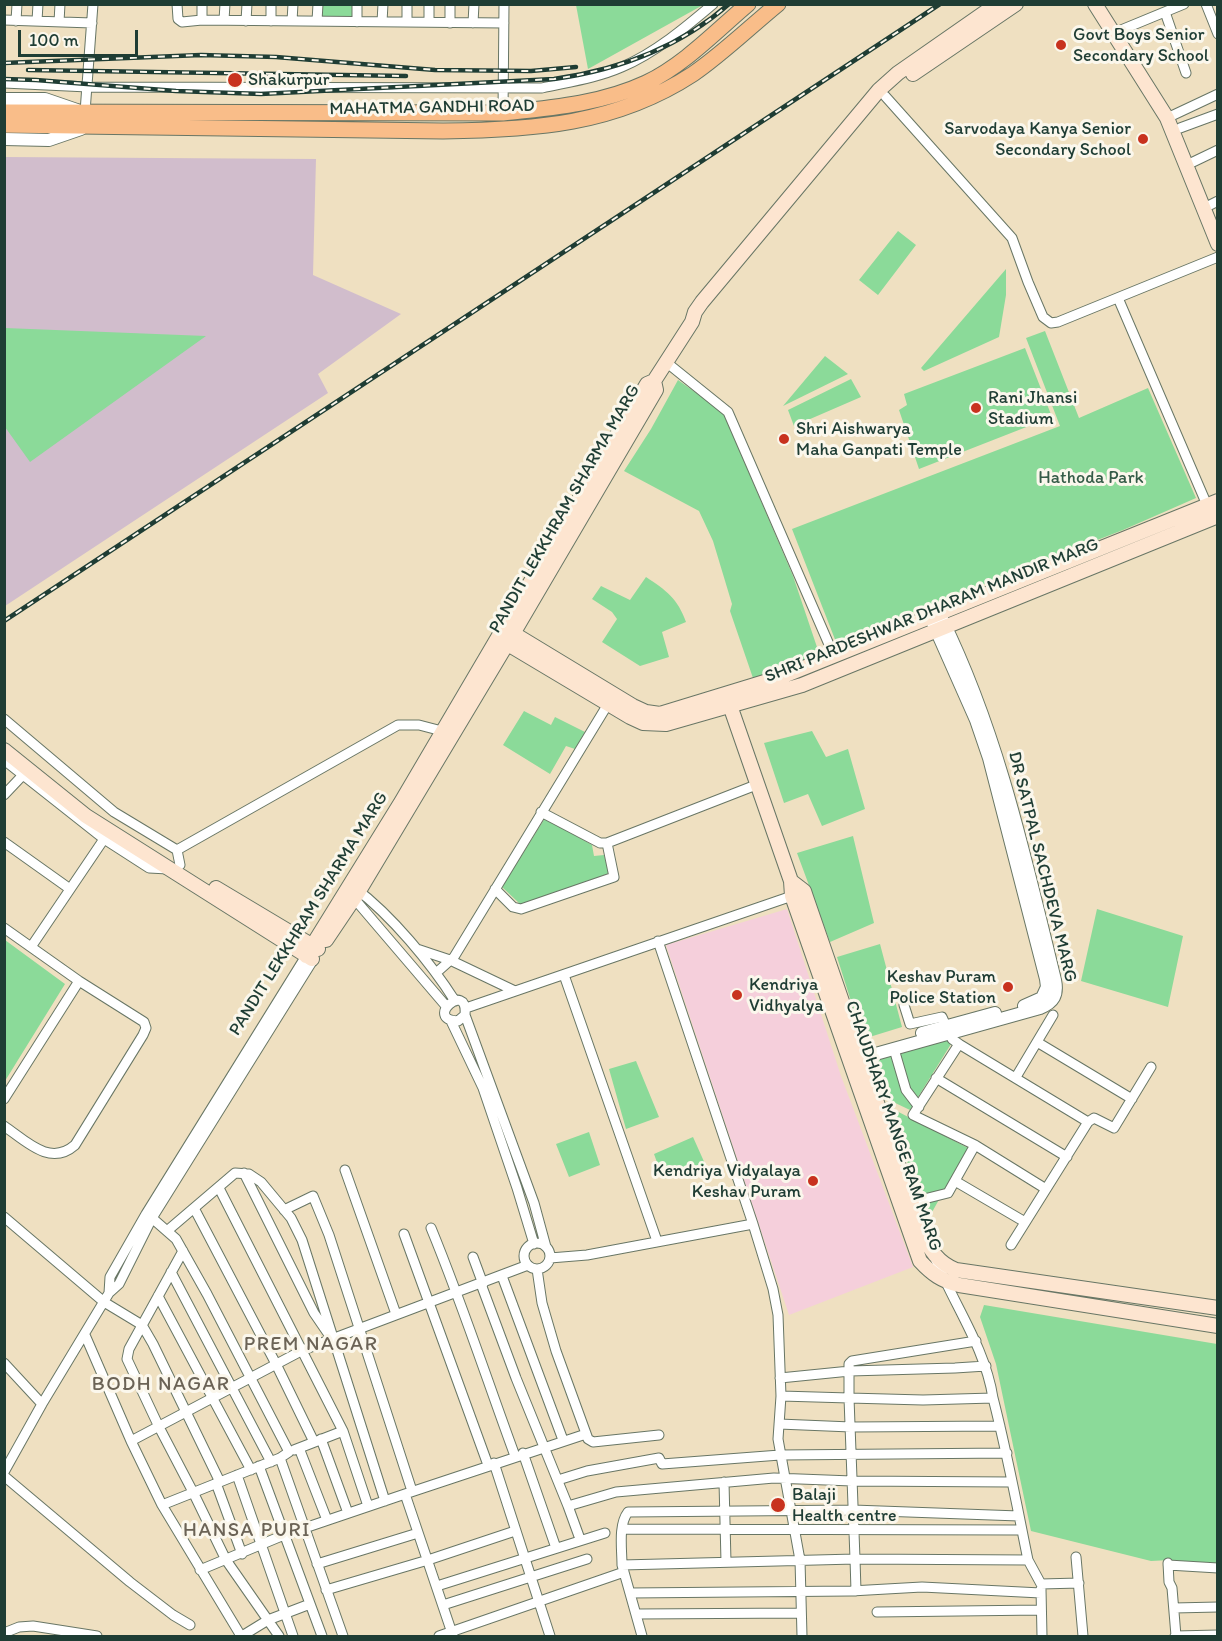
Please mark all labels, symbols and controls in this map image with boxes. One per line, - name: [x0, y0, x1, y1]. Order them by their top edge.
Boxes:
- scale bar: [21, 18, 141, 56]
- place label: Govt Boys Senior Secondary School: [1073, 24, 1209, 66]
- text: 100 m: [29, 29, 79, 51]
- marker: Govt Boys Senior Secondary School: [1054, 38, 1068, 52]
- place label: Shakurpur: [248, 69, 330, 91]
- marker: Shakurpur: [226, 71, 244, 89]
- street label: MAHATMA GANDHI ROAD: [329, 95, 535, 121]
- place label: Sarvodaya Kanya Senior Secondary School: [944, 118, 1131, 160]
- marker: Sarvodaya Kanya Senior Secondary School: [1136, 132, 1150, 146]
- street label: PANDIT LEKKHRAM SHARMA MARG: [485, 381, 645, 637]
- place label: Rani Jhansi Stadium: [988, 387, 1077, 430]
- marker: Rani Jhansi Stadium: [969, 401, 983, 415]
- place label: Shri Aishwarya Maha Ganpati Temple: [796, 418, 962, 460]
- marker: Shri Aishwarya Maha Ganpati Temple: [777, 432, 791, 446]
- park label: Hathoda Park: [1038, 467, 1144, 489]
- street label: SHRI PARDESHWAR DHARAM MANDIR MARG: [762, 534, 1102, 688]
- street label: DR SATPAL SACHDEVA MARG: [1003, 749, 1081, 985]
- street label: PANDIT LEKKHRAM SHARMA MARG: [225, 788, 393, 1040]
- place label: Keshav Puram Police Station: [887, 966, 996, 1008]
- place label: Kendriya Vidhyalya: [749, 974, 824, 1016]
- marker: Keshav Puram Police Station: [1001, 980, 1015, 994]
- marker: Kendriya Vidhyalya: [730, 988, 744, 1002]
- street label: CHAUDHARY MANGE RAM MARG: [840, 998, 946, 1254]
- place label: Kendriya Vidyalaya Keshav Puram: [653, 1160, 801, 1202]
- marker: Kendriya Vidyalaya Keshav Puram: [806, 1174, 820, 1188]
- district label: PREM NAGAR: [243, 1333, 379, 1357]
- district label: BODH NAGAR: [92, 1373, 230, 1397]
- place label: Balaji Health centre: [792, 1484, 896, 1526]
- marker: Balaji Health centre: [769, 1496, 787, 1514]
- district label: HANSA PURI: [184, 1519, 310, 1543]

